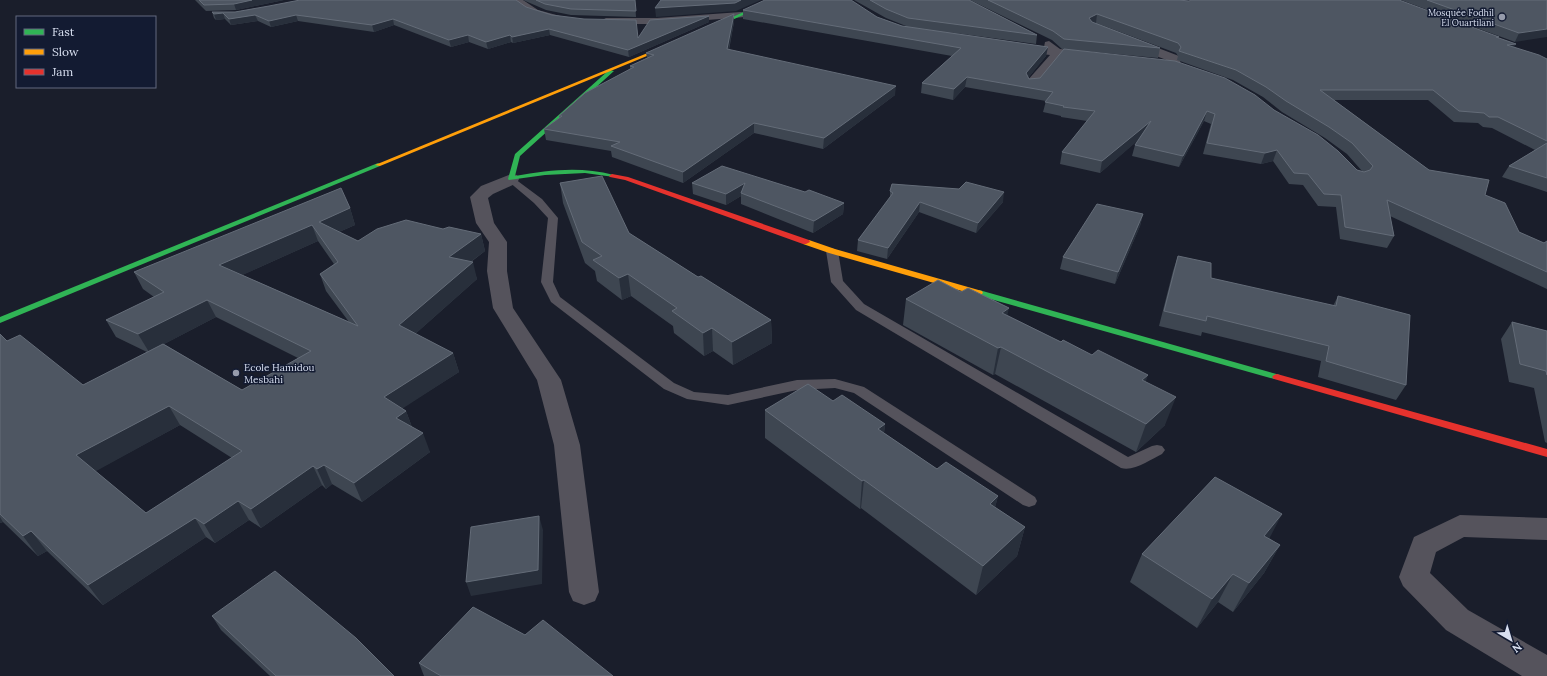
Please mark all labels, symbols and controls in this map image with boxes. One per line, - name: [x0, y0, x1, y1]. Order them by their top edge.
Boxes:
- place label: Mosquée Fodhil El Ouartilani: [1428, 7, 1495, 28]
- marker: Mosquée Fodhil El Ouartilani: [1497, 12, 1507, 22]
- legend: [16, 16, 156, 88]
- text: Fast: [52, 24, 75, 39]
- text: Slow: [52, 44, 79, 59]
- text: Jam: [51, 64, 73, 79]
- place label: Ecole Hamidou Mesbahi: [244, 361, 315, 386]
- marker: Ecole Hamidou Mesbahi: [231, 368, 241, 378]
- north arrow: [1491, 620, 1531, 660]
- text: N: [1509, 640, 1525, 656]

